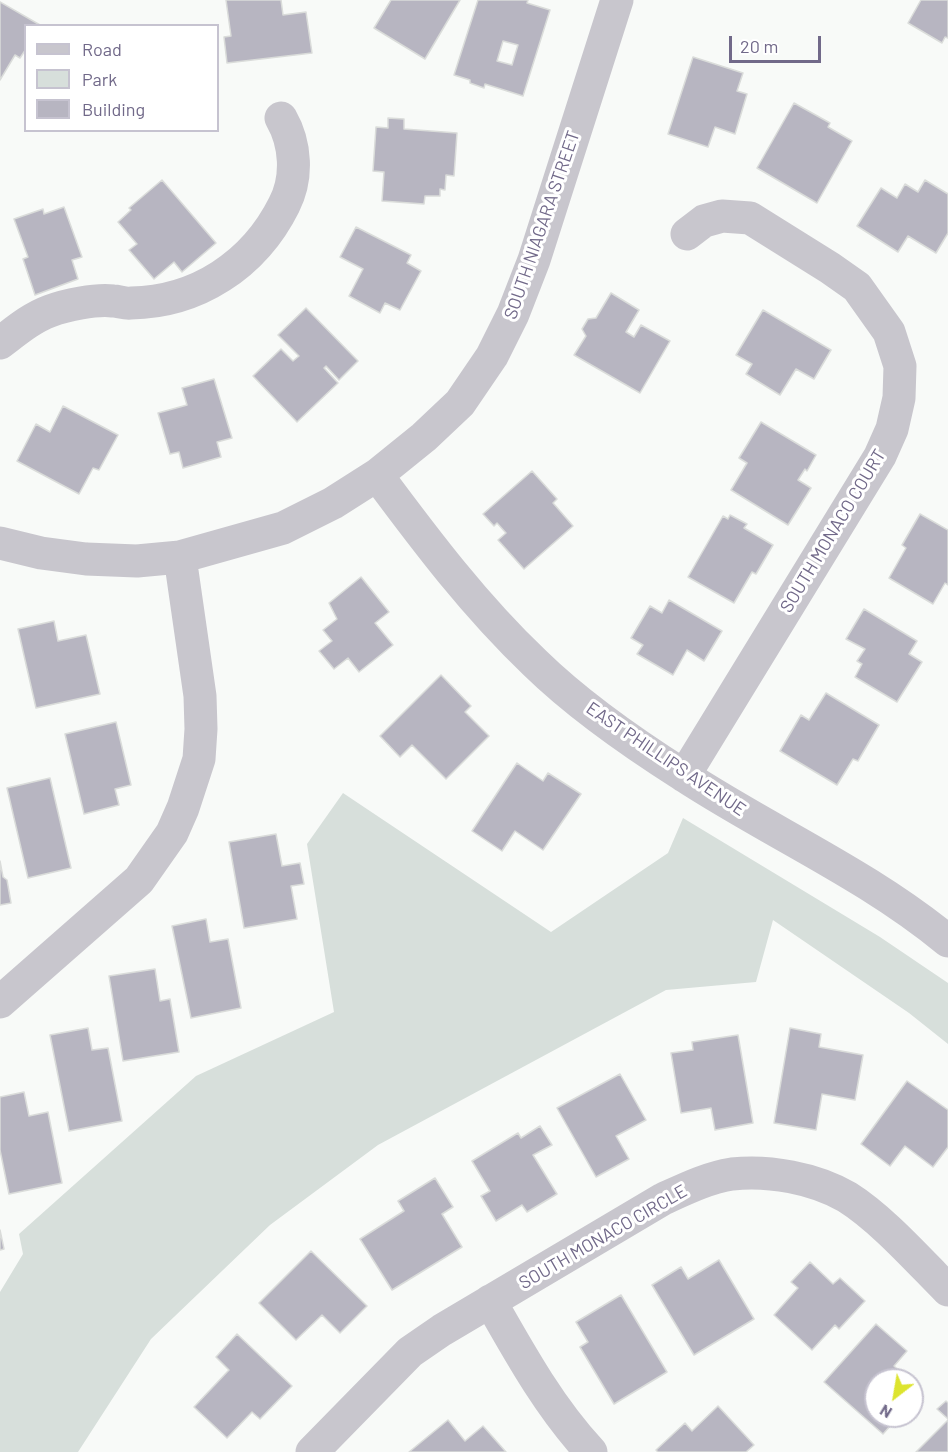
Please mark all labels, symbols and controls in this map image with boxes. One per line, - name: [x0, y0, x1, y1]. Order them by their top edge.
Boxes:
- legend: [24, 24, 219, 132]
- scale bar: [732, 24, 824, 62]
- text: 20 m: [740, 35, 778, 57]
- text: Road: [82, 38, 122, 60]
- text: Park: [82, 68, 117, 90]
- text: Building: [82, 98, 145, 120]
- street label: SOUTH NIAGARA STREET: [500, 128, 584, 322]
- street label: SOUTH MONACO COURT: [776, 445, 890, 617]
- street label: EAST PHILLIPS AVENUE: [582, 697, 750, 821]
- street label: SOUTH MONACO CIRCLE: [515, 1180, 691, 1294]
- north arrow: [864, 1368, 924, 1428]
- text: N: [876, 1401, 895, 1423]

